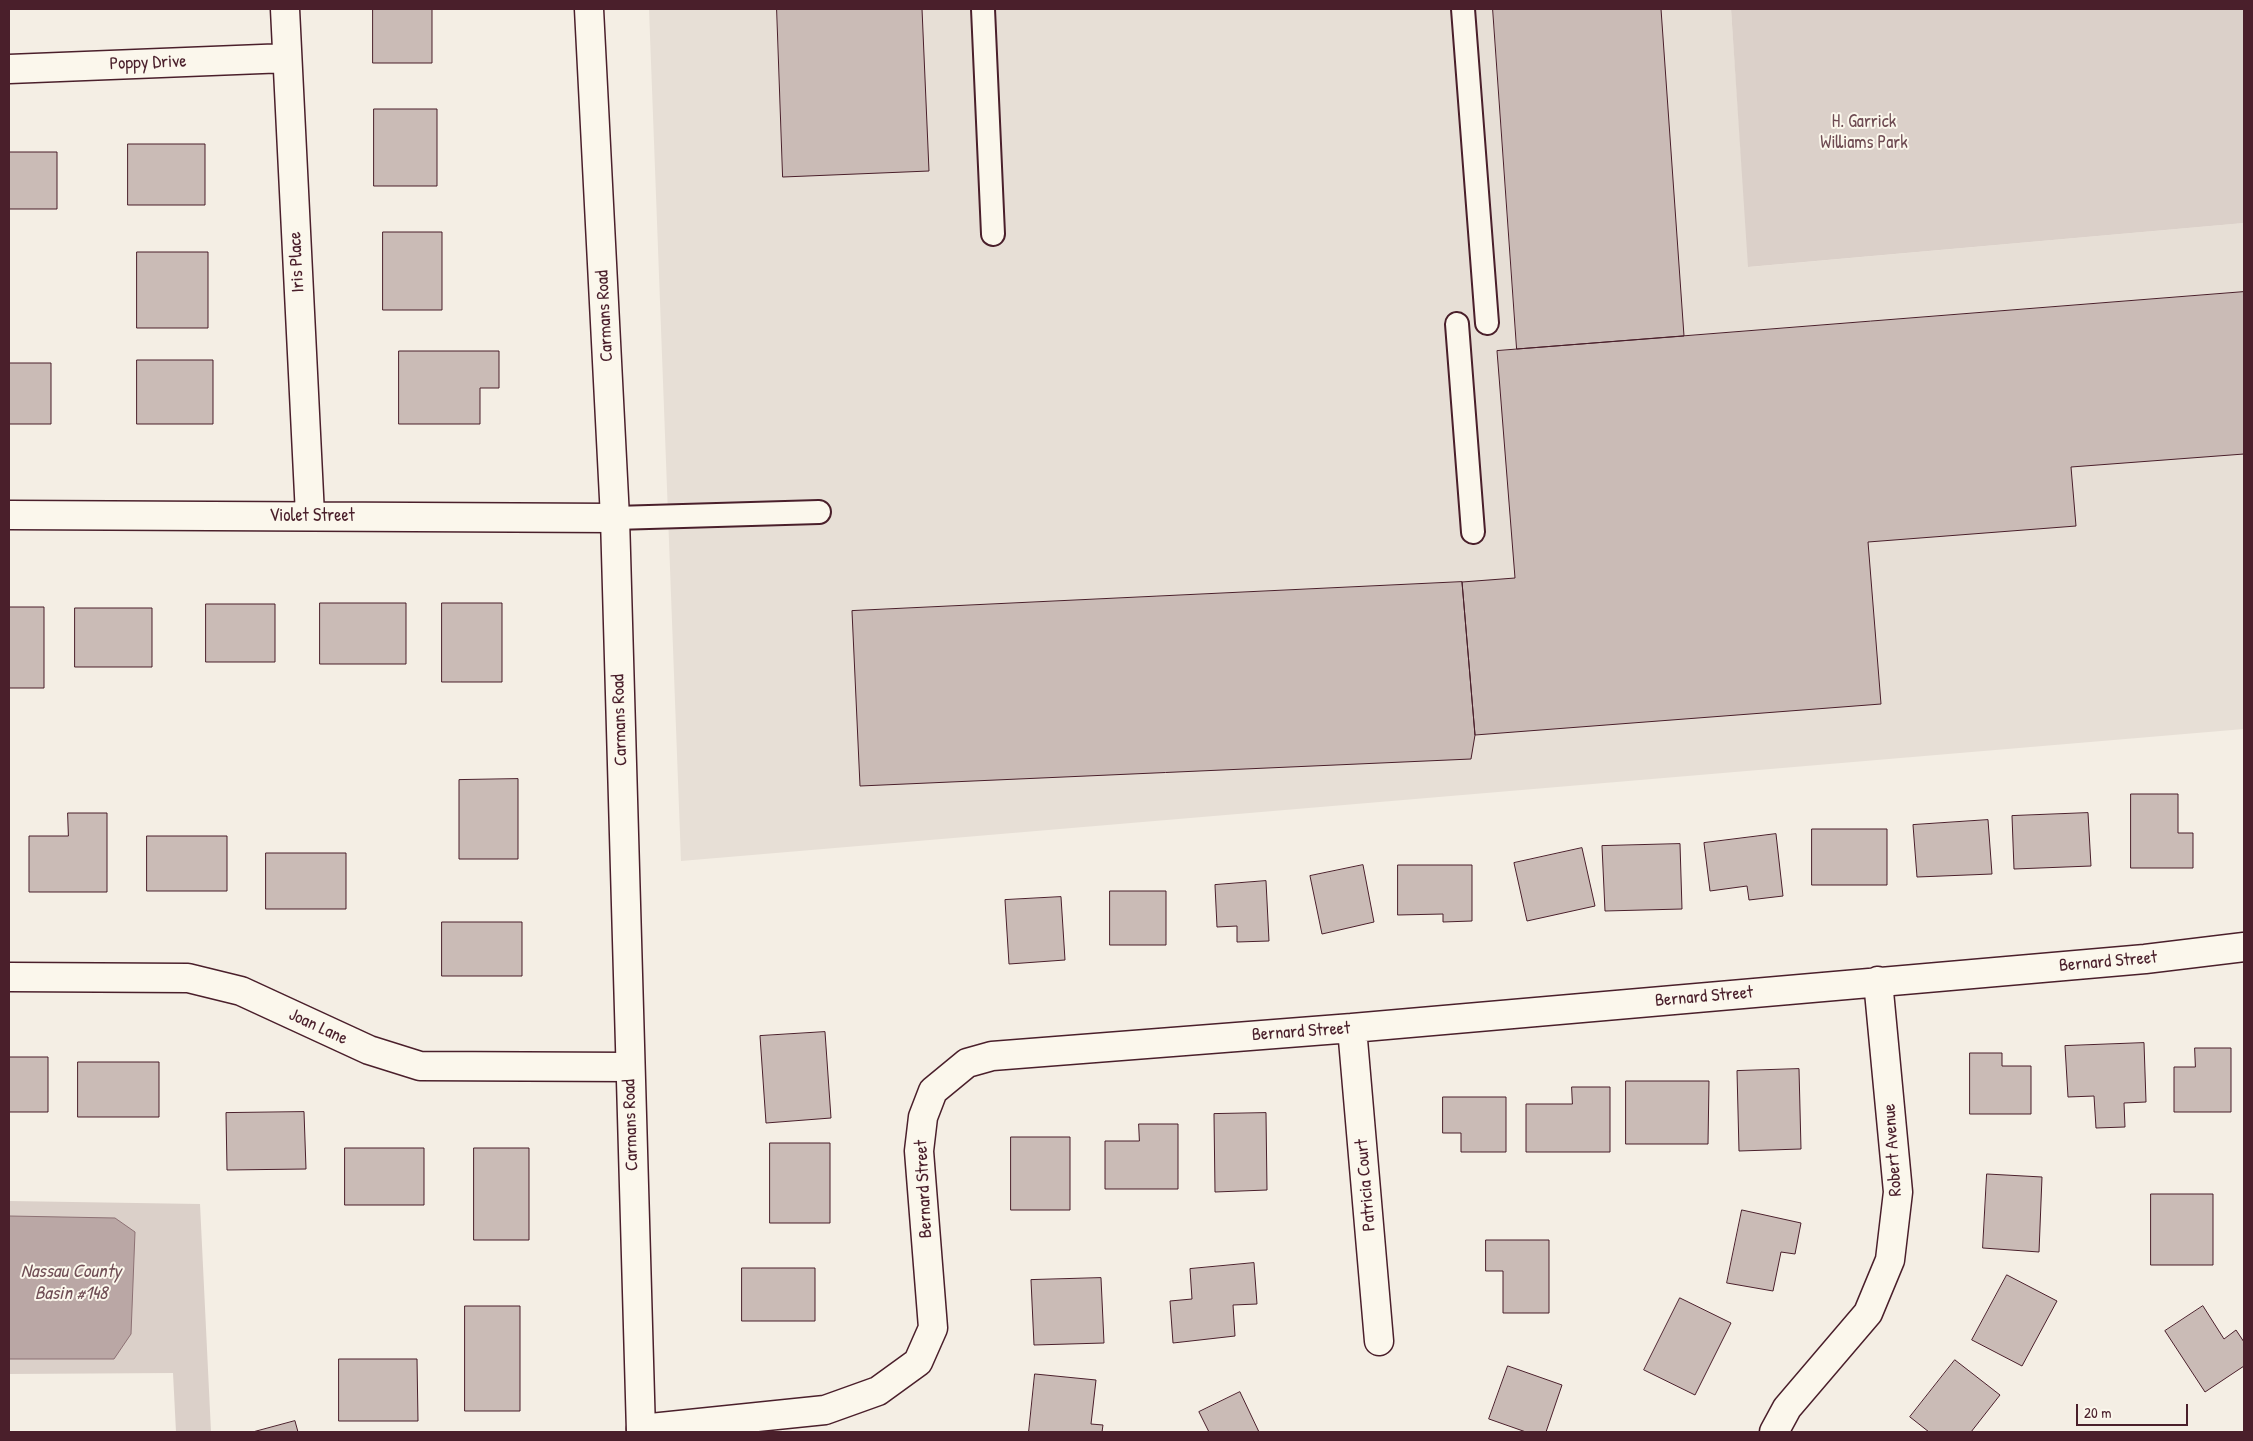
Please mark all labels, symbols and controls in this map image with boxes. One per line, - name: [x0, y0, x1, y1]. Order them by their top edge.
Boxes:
- street label: Poppy Drive: [109, 51, 187, 75]
- park label: H. Garrick Williams Park: [1820, 111, 1908, 154]
- street label: Iris Place: [285, 231, 309, 293]
- street label: Carmans Road: [592, 270, 618, 362]
- street label: Violet Street: [269, 505, 355, 527]
- street label: Carmans Road: [608, 674, 632, 766]
- street label: Bernard Street: [2058, 947, 2158, 977]
- street label: Bernard Street: [1654, 982, 1754, 1012]
- street label: Joan Lane: [285, 1004, 351, 1050]
- street label: Bernard Street: [1251, 1018, 1351, 1046]
- street label: Carmans Road: [619, 1079, 643, 1171]
- street label: Robert Avenue: [1879, 1103, 1907, 1197]
- street label: Patricia Court: [1351, 1138, 1381, 1232]
- street label: Bernard Street: [911, 1139, 937, 1239]
- water label: Nassau County Basin #148: [21, 1261, 121, 1305]
- scale bar: [2078, 1394, 2190, 1426]
- text: 20 m: [2084, 1402, 2111, 1423]

